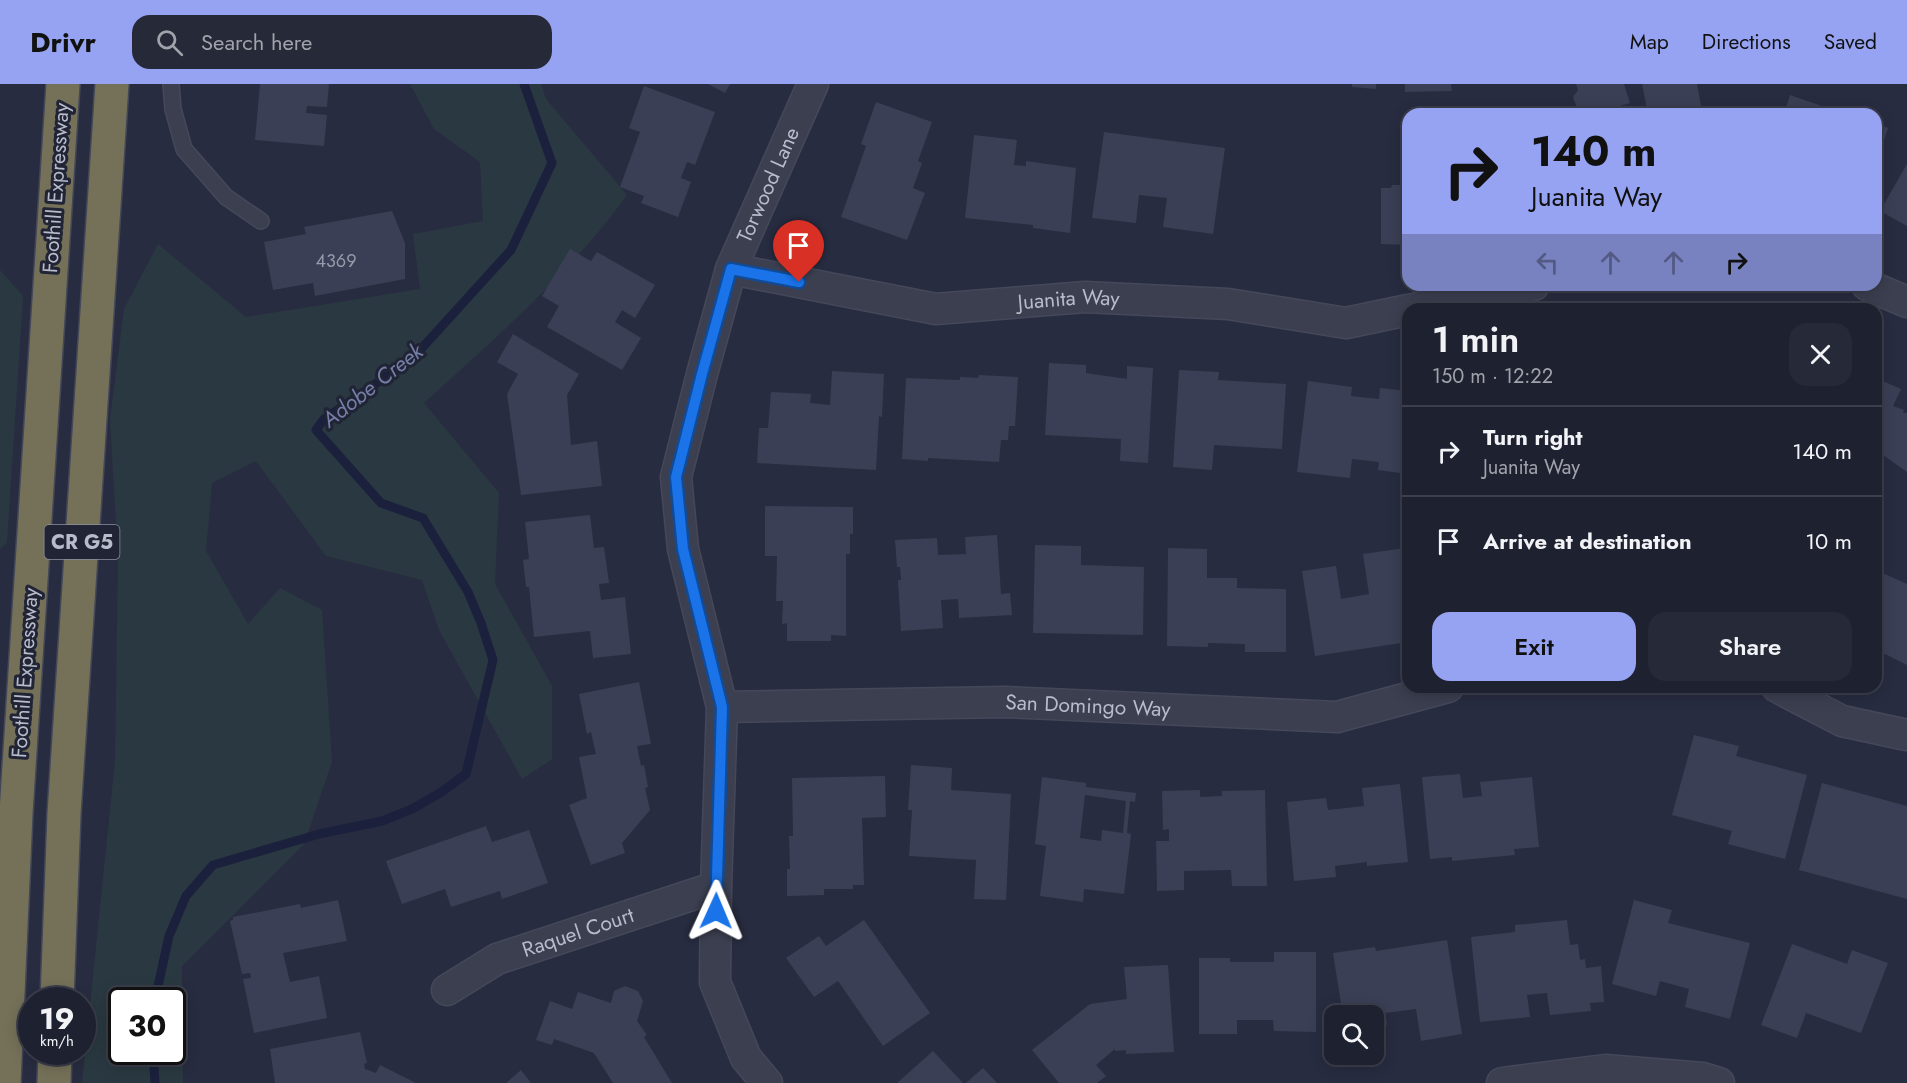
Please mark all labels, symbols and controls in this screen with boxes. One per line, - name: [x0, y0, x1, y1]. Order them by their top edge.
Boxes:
- search box: [132, 15, 552, 69]
- text: Drivr: [30, 22, 96, 63]
- icon: search: [153, 26, 186, 59]
- text: Search here: [201, 26, 312, 58]
- text: Map: [1630, 27, 1669, 57]
- text: Directions: [1702, 27, 1791, 57]
- text: Saved: [1824, 27, 1877, 57]
- street label: Foothill Expressway: [35, 101, 77, 274]
- text: 140 m: [1531, 121, 1657, 182]
- street label: Torwood Lane: [729, 122, 807, 248]
- icon: right: [1432, 132, 1510, 210]
- text: Juanita Way: [1531, 177, 1662, 216]
- pin: [773, 220, 824, 282]
- icon: arrive: [782, 229, 815, 262]
- icon: left: [1531, 246, 1564, 279]
- icon: ahead: [1594, 246, 1627, 279]
- icon: ahead: [1657, 246, 1690, 279]
- icon: right: [1720, 246, 1753, 279]
- house number: 4369: [315, 248, 357, 274]
- street label: Juanita Way: [1014, 282, 1121, 318]
- text: 1 min: [1432, 313, 1519, 365]
- button: close: [1789, 323, 1852, 386]
- water label: Adobe Creek: [314, 334, 431, 435]
- text: 150 m · 12:22: [1432, 362, 1553, 391]
- text: Turn right: [1483, 421, 1583, 453]
- icon: right: [1432, 435, 1465, 468]
- text: 140 m: [1792, 435, 1852, 467]
- text: Juanita Way: [1483, 453, 1580, 482]
- road number: CR G5: [44, 525, 119, 559]
- icon: arrive: [1432, 525, 1465, 558]
- text: Arrive at destination: [1483, 525, 1692, 557]
- text: 10 m: [1805, 525, 1852, 557]
- street label: Foothill Expressway: [4, 586, 46, 759]
- button: Exit: [1432, 612, 1636, 681]
- button: Share: [1648, 612, 1852, 681]
- street label: San Domingo Way: [1005, 687, 1172, 724]
- position arrow: [684, 879, 748, 943]
- street label: Raquel Court: [518, 900, 638, 965]
- speed limit sign: 30: [108, 987, 186, 1065]
- text: 19: [39, 997, 75, 1040]
- map controls: [1324, 1005, 1384, 1065]
- button: search: [1324, 1005, 1384, 1065]
- text: km/h: [40, 1030, 74, 1052]

